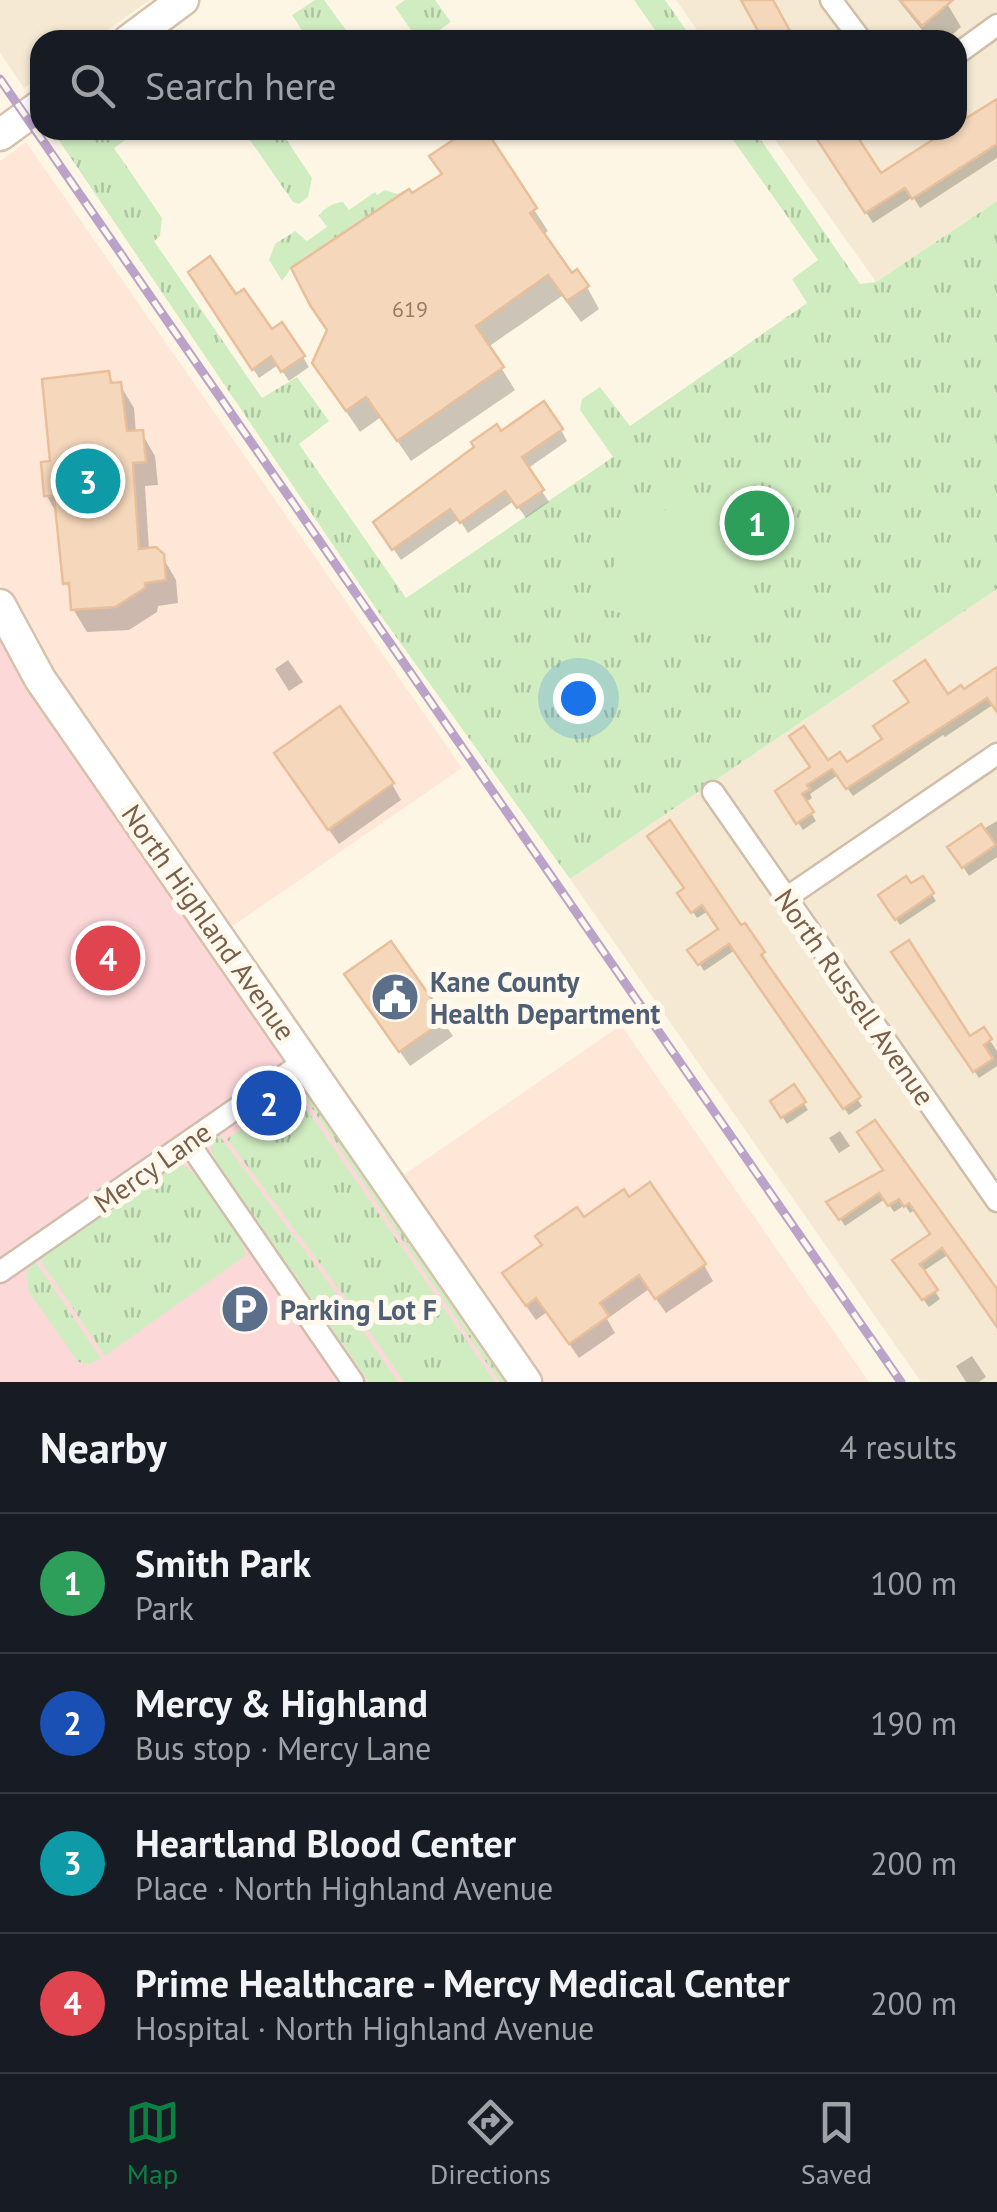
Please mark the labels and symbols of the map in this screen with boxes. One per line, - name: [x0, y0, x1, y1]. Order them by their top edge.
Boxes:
- house number: 619: [392, 295, 428, 323]
- pin: 3: [56, 444, 120, 518]
- pin: 1: [724, 486, 790, 560]
- your location: [553, 673, 604, 724]
- street label: North Highland Avenue: [114, 797, 304, 1047]
- street label: North Russell Avenue: [766, 881, 944, 1113]
- pin: 4: [76, 920, 140, 996]
- place label: Kane County Health Department: [430, 963, 661, 1032]
- public building icon: Kane County Health Department: [369, 971, 421, 1023]
- pin: 2: [236, 1066, 302, 1140]
- street label: Mercy Lane: [86, 1113, 218, 1221]
- parking icon: Parking Lot F: [219, 1283, 271, 1335]
- place label: Parking Lot F: [280, 1291, 437, 1328]

